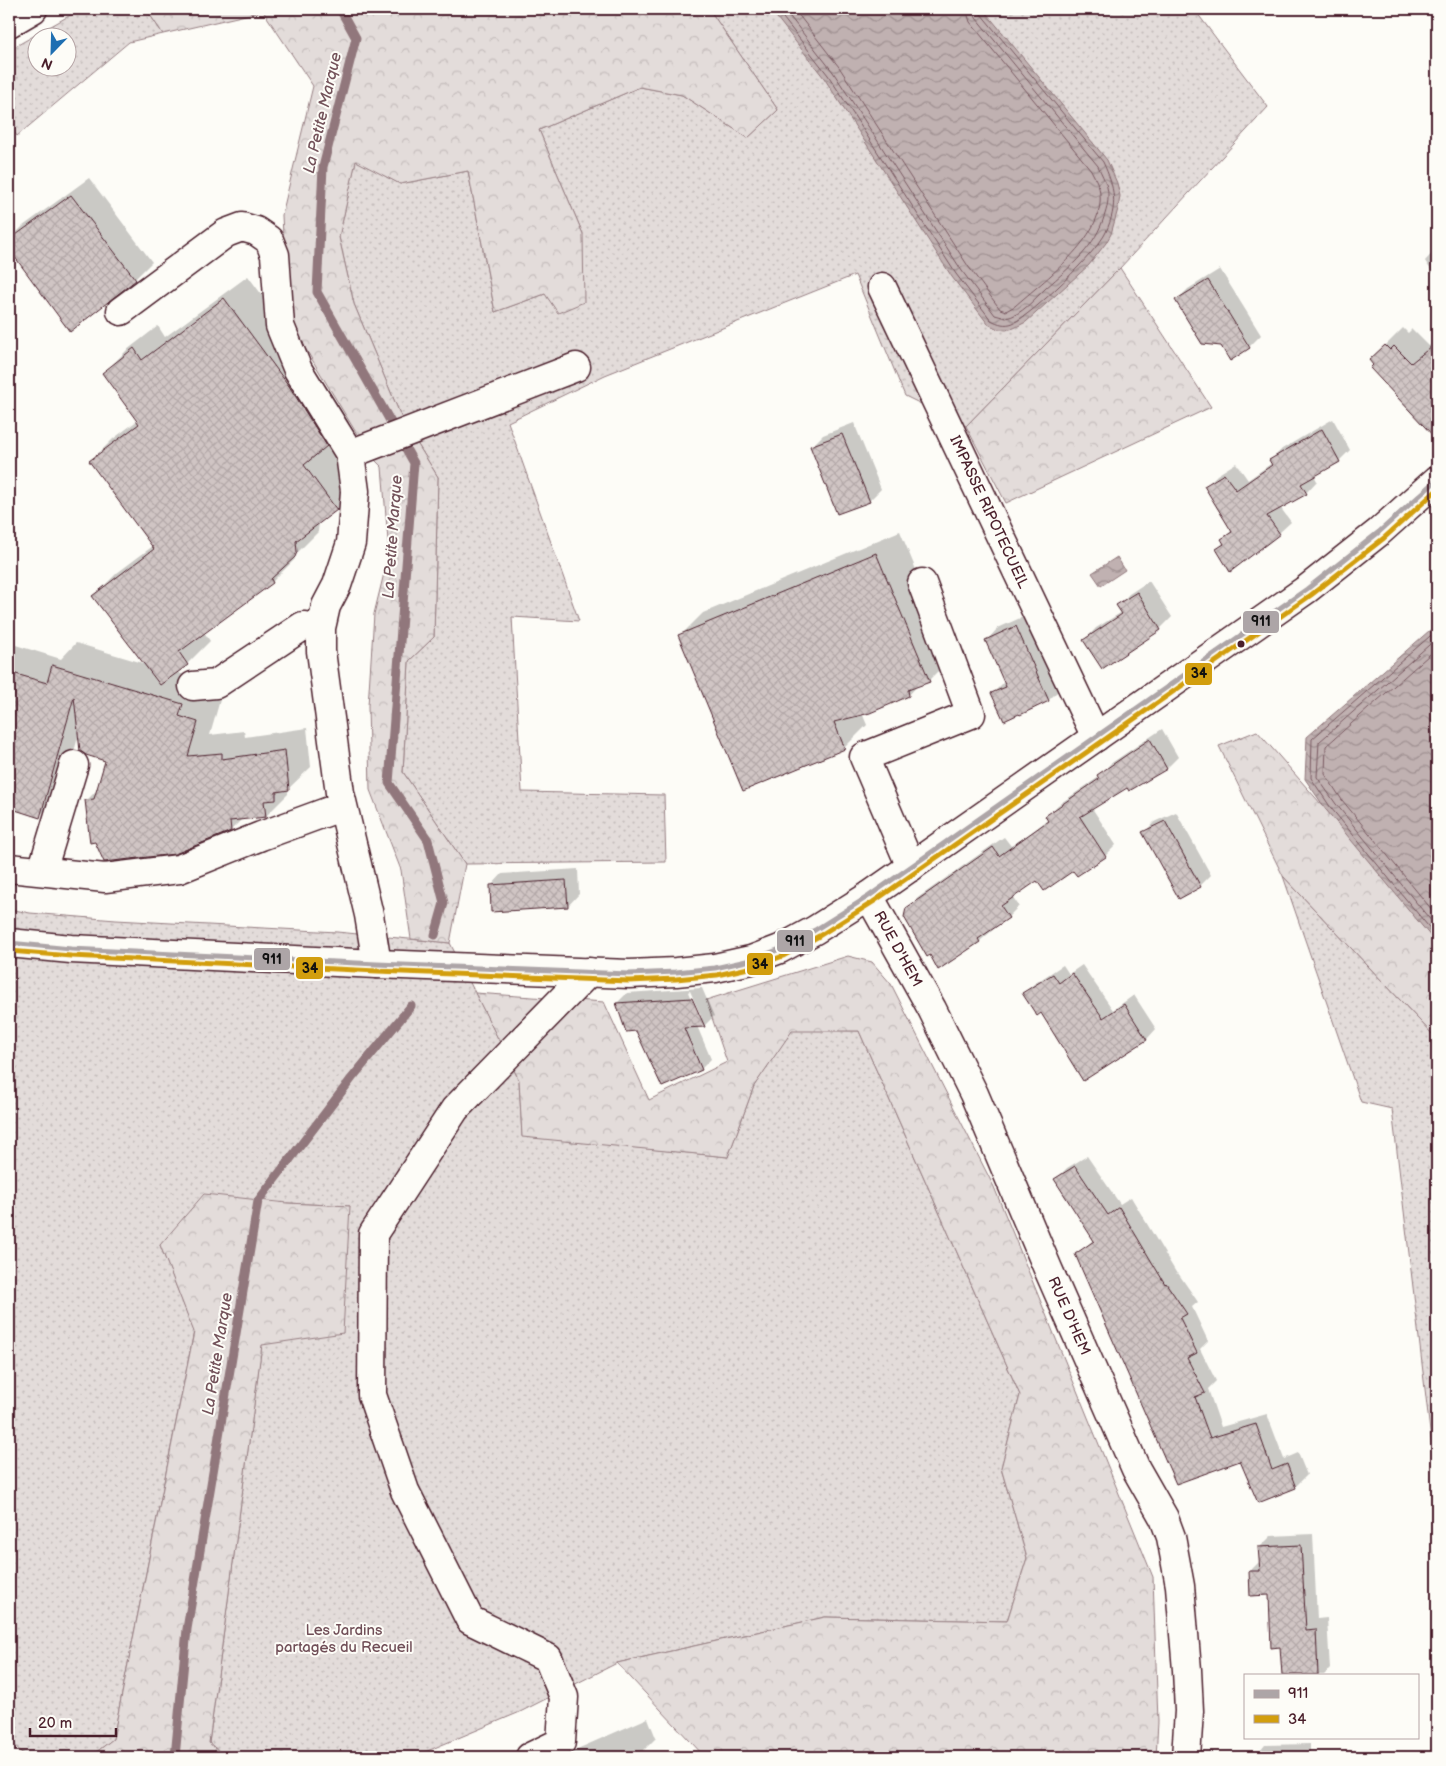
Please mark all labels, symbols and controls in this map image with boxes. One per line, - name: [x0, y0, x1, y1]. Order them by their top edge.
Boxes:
- north arrow: [28, 28, 78, 78]
- water label: La Petite Marque: [300, 51, 346, 175]
- text: N: [39, 54, 55, 73]
- street label: IMPASSE RIPOTECUEIL: [945, 433, 1033, 592]
- water label: La Petite Marque: [379, 475, 407, 599]
- line badge: 911: [1242, 610, 1280, 634]
- text: 911: [1251, 613, 1271, 630]
- unlabelled marker: [1236, 639, 1246, 649]
- line badge: 34: [1184, 662, 1213, 686]
- text: 34: [1191, 665, 1208, 682]
- street label: RUE D'HEM: [869, 908, 927, 990]
- line badge: 911: [776, 929, 814, 953]
- text: 911: [785, 933, 805, 950]
- line badge: 911: [253, 947, 291, 971]
- text: 911: [262, 951, 282, 968]
- line badge: 34: [746, 952, 774, 976]
- line badge: 34: [295, 956, 324, 980]
- text: 34: [752, 956, 769, 973]
- text: 34: [302, 960, 319, 977]
- street label: RUE D'HEM: [1043, 1274, 1095, 1358]
- water label: La Petite Marque: [199, 1291, 237, 1417]
- park label: Les Jardins partagés du Recueil: [275, 1621, 413, 1657]
- legend: [1244, 1674, 1418, 1738]
- text: 911: [1288, 1684, 1308, 1703]
- scale bar: [30, 1706, 116, 1738]
- text: 34: [1288, 1710, 1306, 1729]
- text: 20 m: [38, 1714, 72, 1733]

